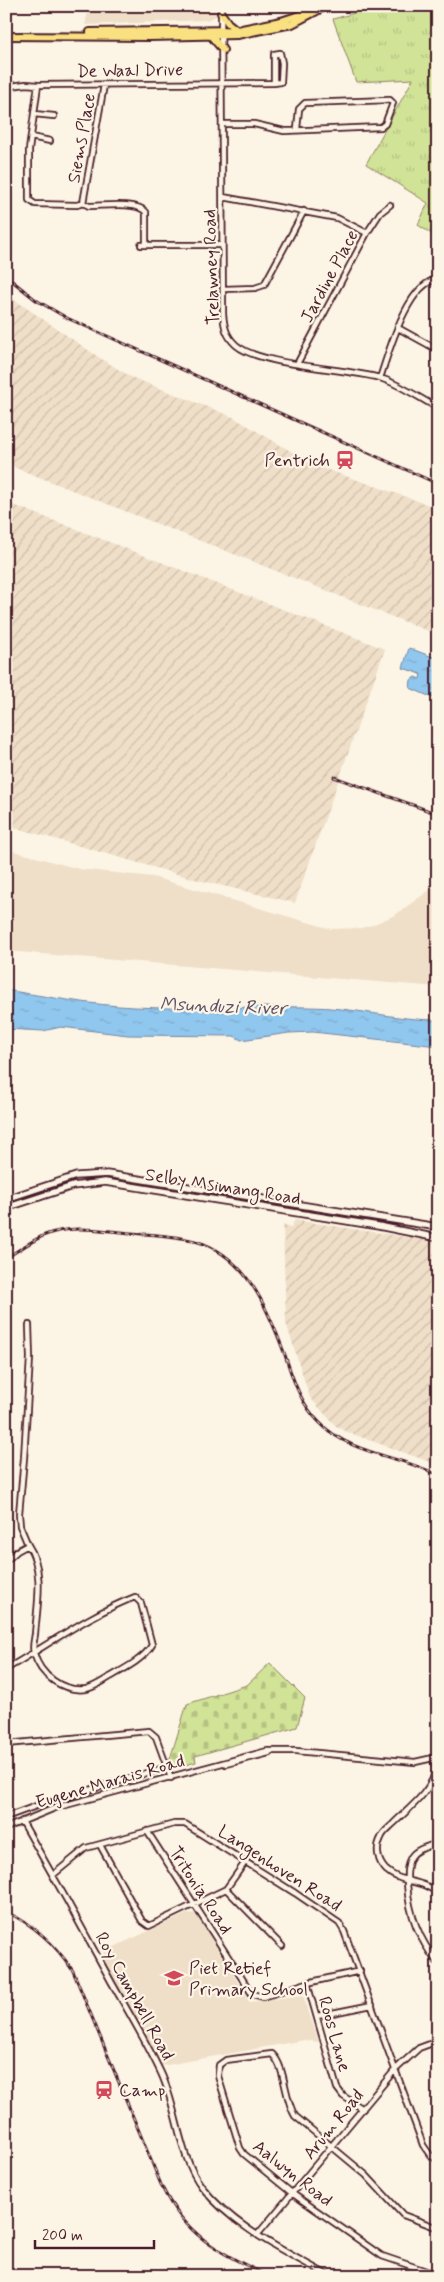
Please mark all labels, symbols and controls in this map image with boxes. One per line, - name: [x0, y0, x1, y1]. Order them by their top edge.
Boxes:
- street label: De Waal Drive: [77, 58, 183, 84]
- street label: Siems Place: [62, 91, 102, 185]
- street label: Trelawney Road: [198, 209, 226, 325]
- street label: Jardine Place: [295, 226, 364, 327]
- place label: Pentrich: [265, 449, 330, 473]
- station icon: Pentrich: [334, 449, 356, 471]
- water label: Msunduzi River: [159, 992, 290, 1021]
- street label: Selby Msimang Road: [143, 1163, 302, 1212]
- street label: Eugene Marais Road: [33, 1749, 188, 1815]
- street label: Langenhoven Road: [212, 1820, 346, 1919]
- street label: Tritonia Road: [163, 1842, 238, 1939]
- street label: Roy Campbell Road: [89, 1928, 179, 2065]
- place label: Piet Retief Primary School: [189, 1957, 308, 2002]
- school or university icon: Piet Retief Primary School: [163, 1967, 185, 1989]
- street label: Roos Lane: [312, 1994, 356, 2075]
- station icon: Camp: [93, 2079, 115, 2101]
- place label: Camp: [119, 2079, 165, 2103]
- street label: Arum Road: [298, 2084, 370, 2165]
- street label: Aalwyn Road: [247, 2135, 337, 2213]
- scale bar: [35, 2217, 154, 2249]
- text: 200 m: [42, 2226, 83, 2246]

